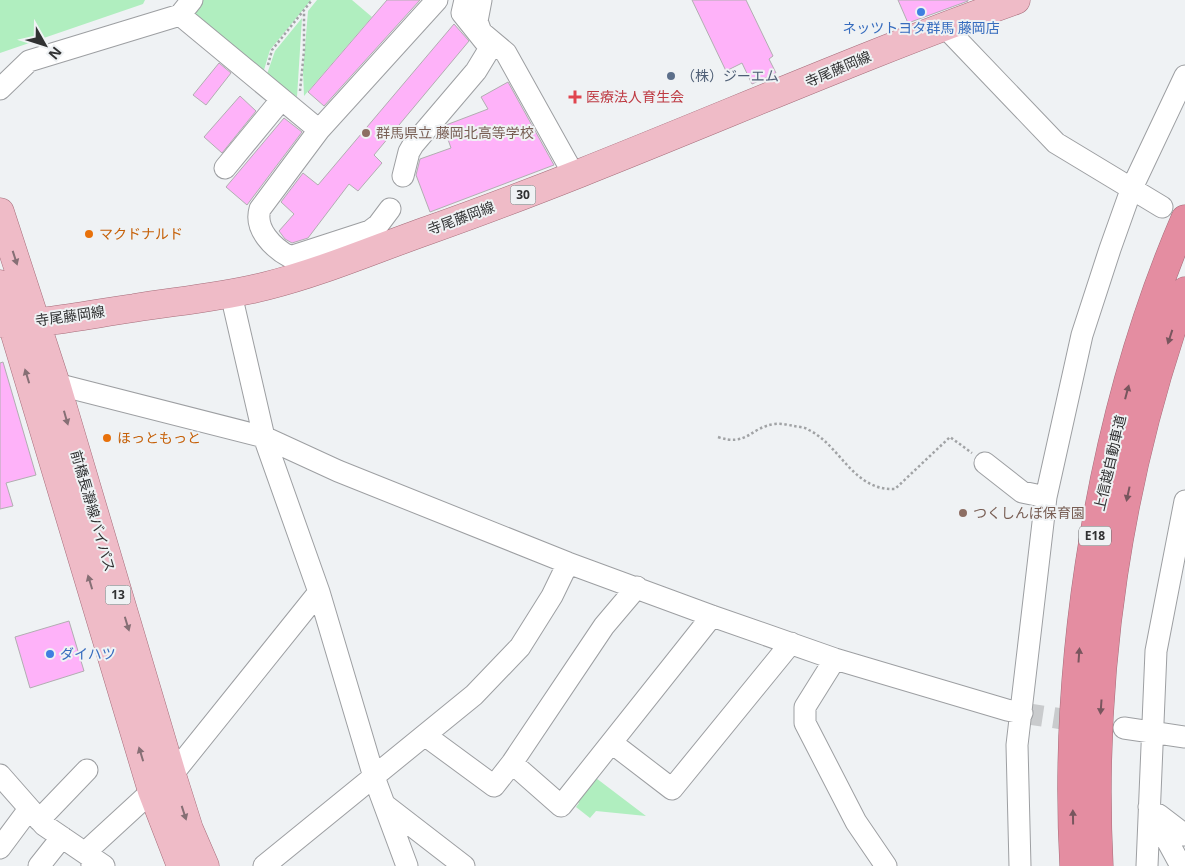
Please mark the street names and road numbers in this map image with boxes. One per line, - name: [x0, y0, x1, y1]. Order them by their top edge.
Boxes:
- street label: 寺尾藤岡線: [802, 46, 874, 91]
- road number: 30: [510, 186, 536, 204]
- street label: 寺尾藤岡線: [425, 197, 497, 238]
- street label: 寺尾藤岡線: [34, 301, 106, 330]
- street label: 上信越自動車道: [1089, 413, 1130, 513]
- street label: 前橋長瀞線バイパス: [67, 448, 120, 574]
- road number: E18: [1079, 526, 1111, 546]
- road number: 13: [106, 586, 130, 604]

